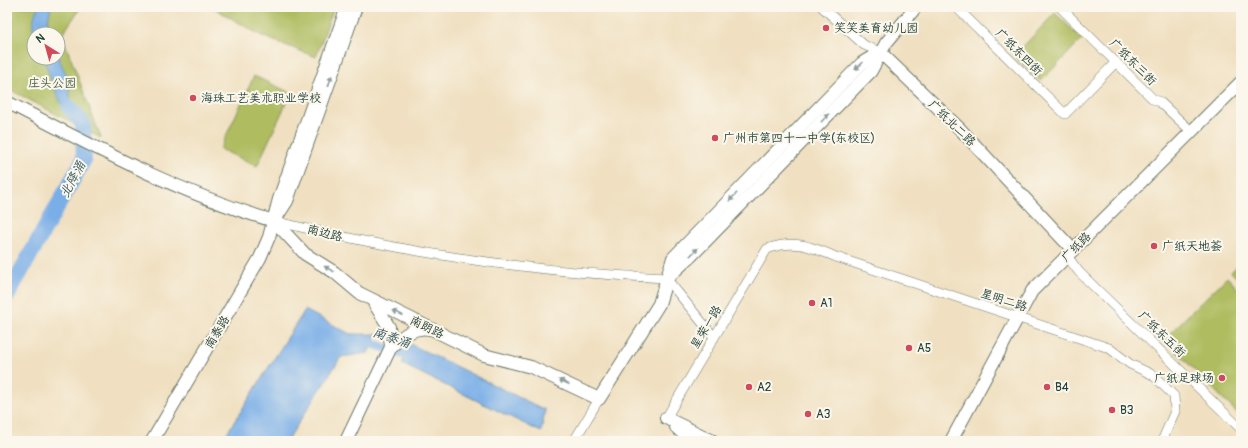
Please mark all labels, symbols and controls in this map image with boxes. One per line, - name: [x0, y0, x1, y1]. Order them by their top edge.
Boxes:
- place label: 笑笑美育幼儿园: [834, 21, 918, 36]
- marker: 笑笑美育幼儿园: [821, 23, 831, 33]
- north arrow: [26, 26, 66, 66]
- street label: 广纸东四街: [992, 26, 1045, 79]
- text: N: [33, 31, 48, 46]
- street label: 广纸东三街: [1106, 36, 1159, 89]
- one-way arrow: [854, 61, 865, 70]
- one-way arrow: [328, 74, 334, 86]
- park label: 庄头公园: [28, 76, 76, 91]
- place label: 海珠工艺美术职业学校: [201, 91, 321, 106]
- marker: 海珠工艺美术职业学校: [188, 93, 198, 103]
- street label: 广纸北二路: [925, 97, 978, 150]
- one-way arrow: [820, 113, 830, 123]
- place label: 广州市第四十一中学(东校区): [723, 131, 875, 146]
- marker: 广州市第四十一中学(东校区): [710, 133, 720, 143]
- water label: 北降涌: [57, 158, 90, 200]
- one-way arrow: [728, 192, 738, 202]
- street label: 南边路: [306, 222, 344, 245]
- street label: 广纸路: [1058, 229, 1094, 265]
- place label: 广纸天地荟: [1162, 239, 1222, 254]
- marker: 广纸天地荟: [1149, 241, 1159, 251]
- one-way arrow: [689, 247, 699, 257]
- one-way arrow: [323, 266, 334, 273]
- street label: 星明二路: [979, 286, 1029, 315]
- place label: A1: [820, 296, 832, 311]
- marker: A1: [807, 298, 817, 308]
- street label: 星荣一路: [688, 303, 725, 352]
- street label: 广纸东五街: [1135, 308, 1188, 361]
- one-way arrow: [392, 310, 404, 316]
- street label: 南泰路: [202, 313, 233, 352]
- street label: 南朗路: [407, 313, 446, 342]
- water label: 南泰涌: [371, 324, 414, 352]
- place label: A5: [917, 341, 931, 356]
- marker: A5: [904, 343, 914, 353]
- place label: 广纸足球场: [1154, 371, 1214, 386]
- marker: 广纸足球场: [1217, 373, 1227, 383]
- one-way arrow: [559, 379, 570, 385]
- place label: A2: [757, 380, 772, 395]
- place label: B4: [1055, 380, 1069, 395]
- marker: A2: [744, 382, 754, 392]
- marker: B4: [1042, 382, 1052, 392]
- place label: B3: [1120, 403, 1134, 418]
- marker: B3: [1107, 405, 1117, 415]
- place label: A3: [816, 407, 831, 422]
- marker: A3: [803, 409, 813, 419]

